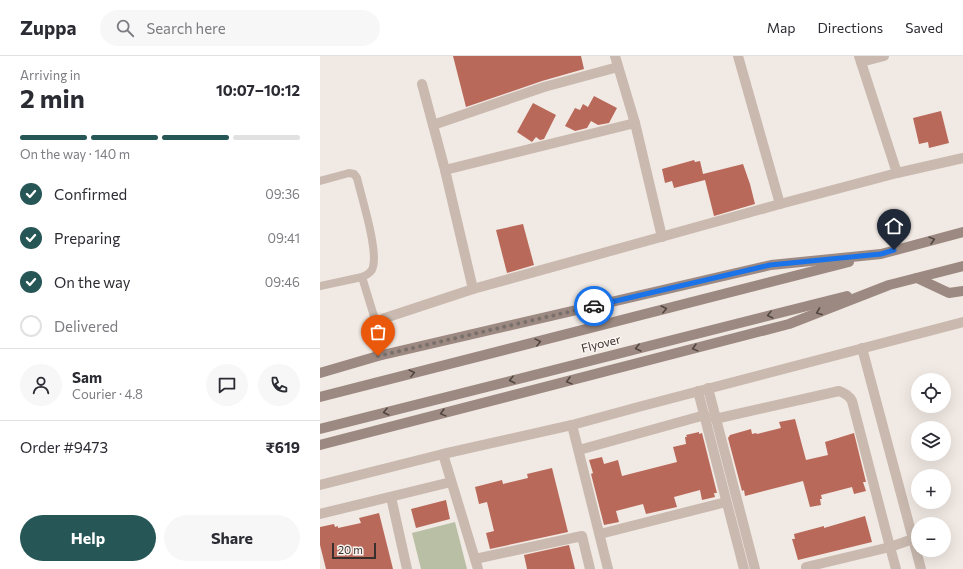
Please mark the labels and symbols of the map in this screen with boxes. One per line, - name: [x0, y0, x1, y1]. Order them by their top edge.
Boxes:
- pin: [877, 209, 911, 250]
- one-way arrow: [928, 236, 935, 245]
- courier: [574, 286, 614, 326]
- one-way arrow: [661, 306, 667, 314]
- one-way arrow: [816, 308, 823, 316]
- one-way arrow: [766, 310, 773, 319]
- pin: [361, 315, 395, 356]
- street label: Flyover: [580, 331, 622, 355]
- one-way arrow: [535, 338, 541, 346]
- one-way arrow: [635, 344, 641, 352]
- one-way arrow: [692, 344, 698, 352]
- one-way arrow: [408, 369, 415, 378]
- one-way arrow: [509, 376, 515, 384]
- one-way arrow: [566, 376, 573, 385]
- one-way arrow: [383, 408, 389, 416]
- one-way arrow: [440, 409, 446, 417]
- scale bar: [332, 541, 376, 560]

